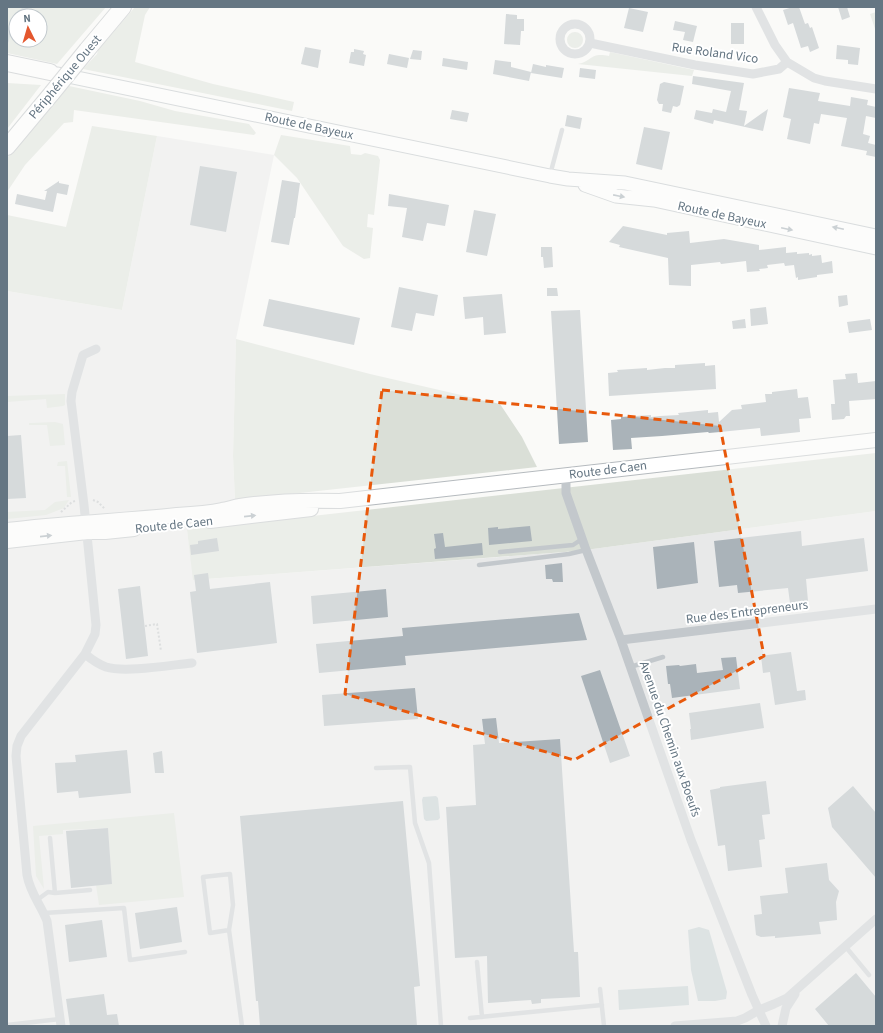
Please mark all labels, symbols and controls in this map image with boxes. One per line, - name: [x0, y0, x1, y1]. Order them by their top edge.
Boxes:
- north arrow: [8, 8, 48, 48]
- text: N: [23, 11, 31, 26]
- street label: Périphérique Ouest: [24, 31, 106, 123]
- street label: Rue Roland Vico: [671, 38, 759, 68]
- street label: Route de Bayeux: [263, 108, 355, 144]
- one-way arrow: [612, 193, 625, 199]
- street label: Route de Bayeux: [676, 197, 768, 233]
- one-way arrow: [832, 224, 844, 230]
- one-way arrow: [781, 226, 793, 232]
- street label: Route de Caen: [568, 456, 648, 484]
- street label: Route de Caen: [134, 512, 214, 538]
- one-way arrow: [244, 513, 257, 520]
- one-way arrow: [40, 533, 52, 539]
- street label: Rue des Entrepreneurs: [685, 596, 810, 628]
- street label: Avenue du Chemin aux Boeufs: [635, 659, 705, 820]

